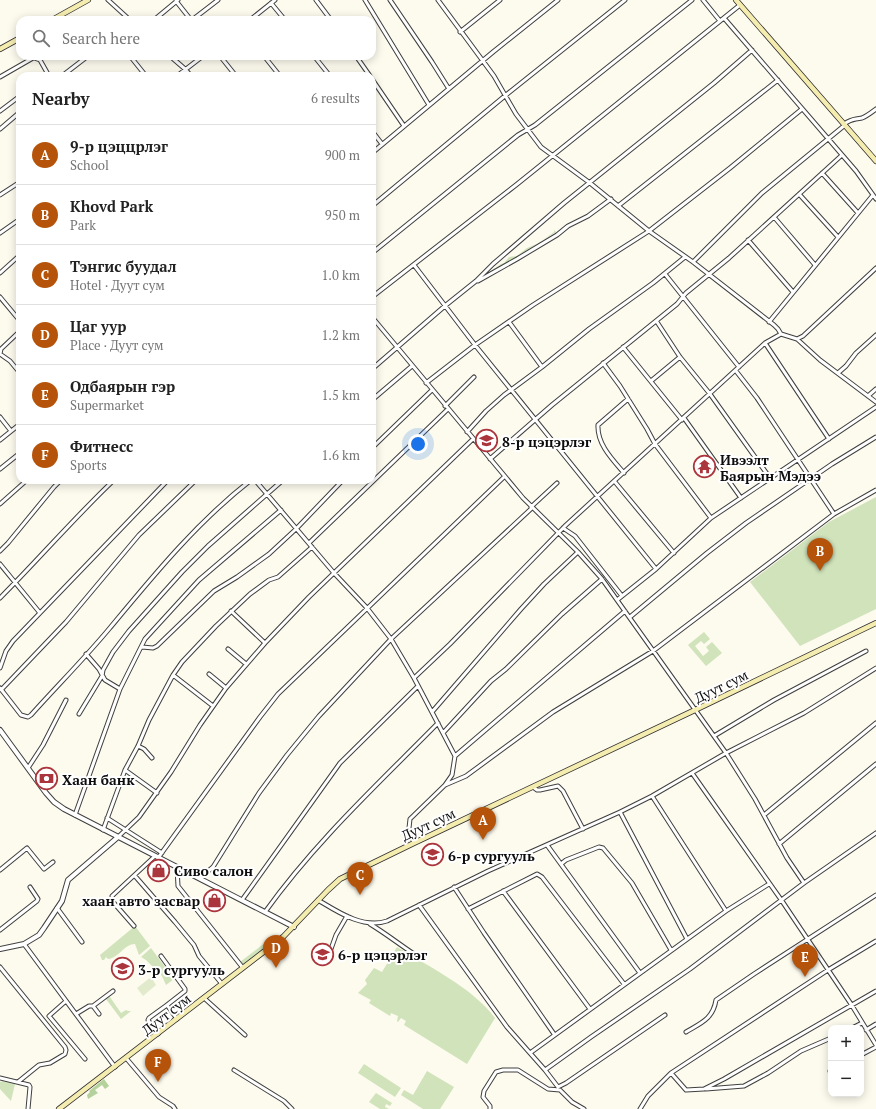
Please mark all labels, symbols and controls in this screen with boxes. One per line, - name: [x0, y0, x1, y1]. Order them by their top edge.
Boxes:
- search box: [16, 16, 376, 60]
- icon: search: [30, 27, 52, 49]
- text: Search here: [62, 28, 140, 48]
- text: Nearby: [32, 87, 90, 110]
- text: 6 results: [311, 89, 360, 107]
- text: 9-р цэццрлэг: [70, 136, 168, 156]
- text: A: [40, 146, 50, 164]
- text: 900 m: [325, 146, 360, 164]
- text: School: [70, 156, 109, 174]
- text: Khovd Park: [70, 196, 153, 216]
- text: B: [41, 206, 49, 224]
- text: 950 m: [325, 206, 360, 224]
- text: Park: [70, 216, 96, 234]
- text: Тэнгис буудал: [70, 256, 177, 276]
- text: C: [41, 266, 49, 284]
- text: 1.0 km: [321, 266, 360, 284]
- text: Hotel · Дуут сум: [70, 276, 165, 294]
- text: Цаг уур: [70, 316, 126, 336]
- text: D: [40, 326, 50, 344]
- text: 1.2 km: [321, 326, 360, 344]
- text: Place · Дуут сум: [70, 336, 164, 354]
- text: Одбаярын гэр: [70, 376, 175, 396]
- text: E: [41, 386, 49, 404]
- text: 1.5 km: [321, 386, 360, 404]
- text: Supermarket: [70, 396, 144, 414]
- school or university icon: 8-р цэцэрлэг: [474, 428, 500, 454]
- place label: 8-р цэцэрлэг: [502, 432, 592, 451]
- your location: [408, 434, 428, 454]
- text: Фитнесс: [70, 436, 133, 456]
- text: F: [41, 446, 49, 464]
- text: 1.6 km: [321, 446, 360, 464]
- place label: Ивээлт Баярын Мэдээ: [720, 450, 821, 485]
- temple icon: Ивээлт Баярын Мэдээ: [692, 454, 718, 480]
- text: Sports: [70, 456, 107, 474]
- pin: B: [807, 538, 833, 571]
- street label: Дуут сум: [691, 665, 751, 707]
- bank icon: Хаан банк: [33, 766, 59, 792]
- place label: Хаан банк: [62, 770, 135, 789]
- street label: Дуут сум: [398, 803, 458, 845]
- pin: A: [470, 807, 496, 840]
- school or university icon: 6-р сургууль: [420, 842, 446, 868]
- place label: 6-р сургууль: [448, 846, 535, 865]
- shop icon: Сиво салон: [146, 857, 172, 883]
- place label: Сиво салон: [174, 861, 253, 880]
- pin: C: [347, 862, 373, 895]
- shop icon: хаан авто засвар: [202, 887, 228, 913]
- place label: хаан авто засвар: [82, 891, 200, 910]
- pin: D: [263, 935, 289, 968]
- school or university icon: 6-р цэцэрлэг: [309, 941, 335, 967]
- pin: E: [792, 944, 818, 977]
- place label: 6-р цэцэрлэг: [338, 945, 428, 964]
- school or university icon: 3-р сургууль: [110, 956, 136, 982]
- place label: 3-р сургууль: [138, 960, 225, 979]
- street label: Дуут сум: [137, 989, 195, 1039]
- map controls: [828, 1025, 864, 1097]
- button: +: [828, 1025, 864, 1061]
- pin: F: [145, 1049, 171, 1082]
- button: −: [828, 1061, 864, 1097]

